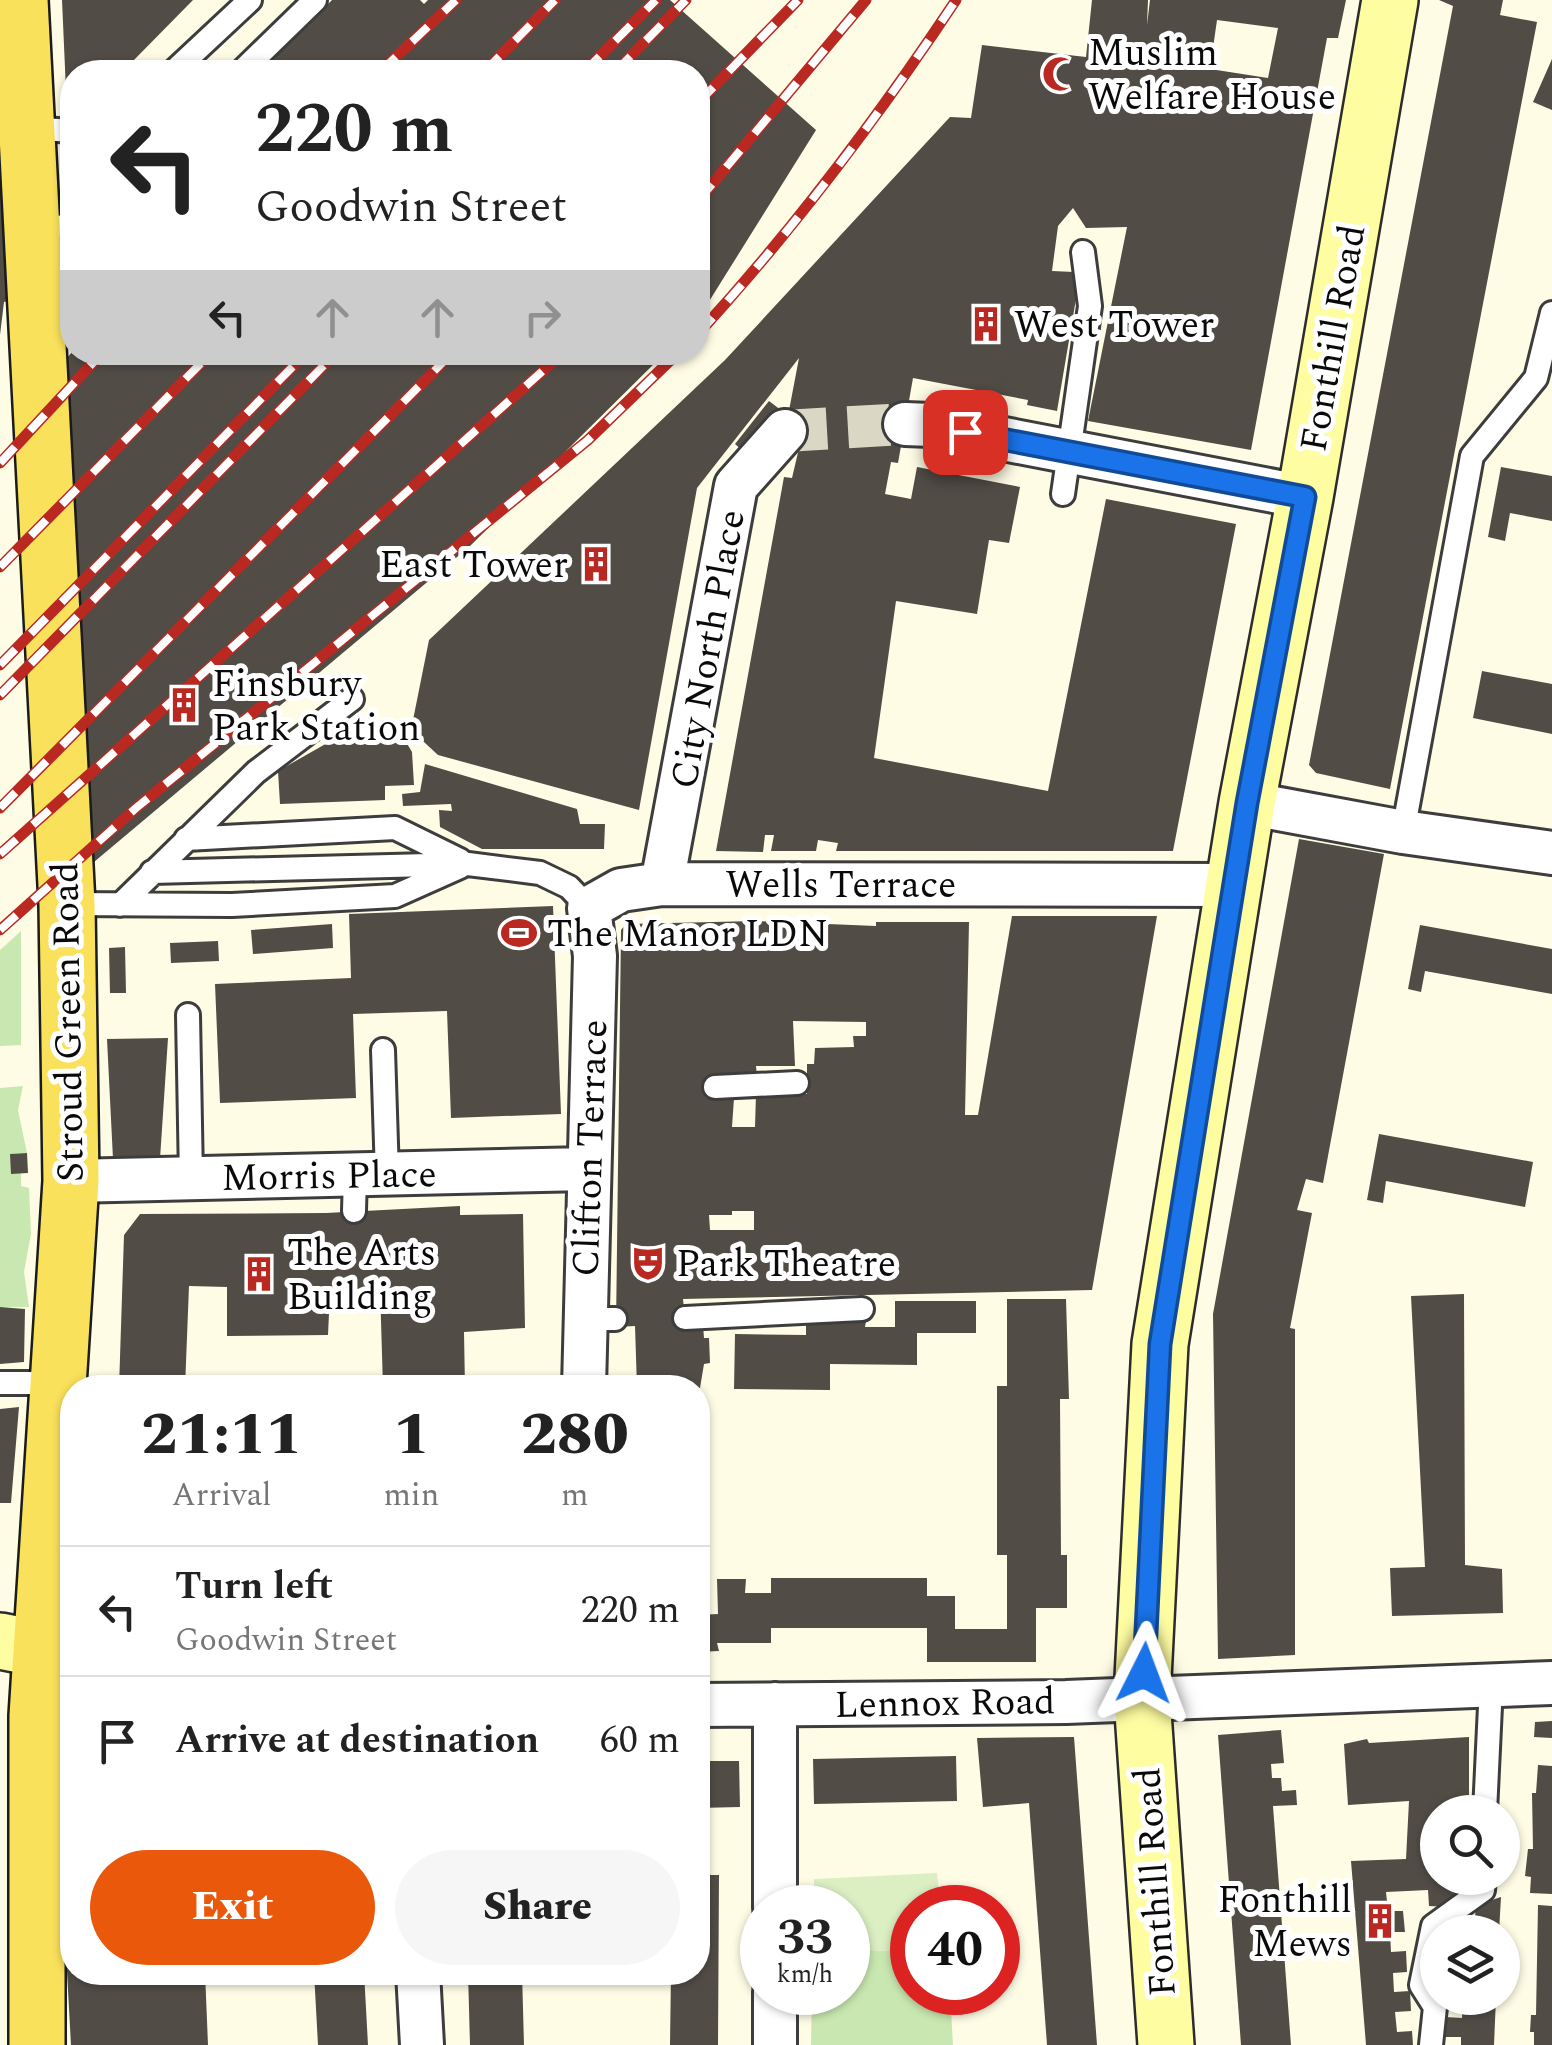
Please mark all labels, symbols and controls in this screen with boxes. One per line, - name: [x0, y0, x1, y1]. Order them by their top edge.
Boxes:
- place label: Muslim Welfare House: [1088, 25, 1336, 127]
- mosque icon: Muslim Welfare House: [1041, 55, 1079, 93]
- text: 220 m: [255, 77, 453, 183]
- icon: left: [90, 100, 220, 230]
- text: Goodwin Street: [255, 173, 567, 242]
- street label: Fonthill Road: [1285, 220, 1382, 456]
- icon: left: [200, 290, 255, 345]
- icon: ahead: [305, 290, 360, 345]
- icon: ahead: [410, 290, 465, 345]
- icon: right: [515, 290, 570, 345]
- place label: West Tower: [1014, 297, 1214, 355]
- building icon: West Tower: [967, 305, 1005, 343]
- pin: [923, 390, 1008, 475]
- icon: arrive: [938, 405, 993, 460]
- street label: City North Place: [656, 505, 762, 793]
- place label: East Tower: [379, 537, 568, 595]
- building icon: East Tower: [577, 545, 615, 583]
- place label: Finsbury Park Station: [212, 656, 420, 758]
- building icon: Finsbury Park Station: [165, 686, 203, 724]
- street label: Wells Terrace: [725, 857, 957, 915]
- street label: Stroud Green Road: [37, 861, 101, 1183]
- place label: The Manor LDN: [547, 906, 828, 964]
- sports icon: The Manor LDN: [500, 914, 538, 952]
- street label: Clifton Terrace: [558, 1019, 624, 1278]
- street label: Morris Place: [221, 1146, 437, 1208]
- place label: The Arts Building: [287, 1225, 436, 1327]
- place label: Park Theatre: [676, 1236, 896, 1294]
- theatre icon: Park Theatre: [629, 1244, 667, 1282]
- building icon: The Arts Building: [240, 1255, 278, 1293]
- text: 21:11: [141, 1389, 302, 1481]
- text: 1: [393, 1389, 429, 1481]
- text: 280: [521, 1389, 629, 1481]
- text: Arrival: [172, 1471, 272, 1520]
- text: min: [383, 1471, 439, 1520]
- text: m: [561, 1471, 588, 1520]
- text: Turn left: [175, 1558, 333, 1616]
- text: 220 m: [581, 1582, 680, 1640]
- icon: left: [90, 1584, 145, 1639]
- text: Goodwin Street: [175, 1616, 397, 1665]
- position arrow: [1092, 1621, 1196, 1725]
- street label: Lennox Road: [834, 1673, 1056, 1735]
- text: Arrive at destination: [175, 1712, 539, 1770]
- text: 60 m: [600, 1712, 680, 1770]
- icon: arrive: [90, 1714, 145, 1769]
- street label: Fonthill Road: [1119, 1765, 1193, 1998]
- map controls: [1420, 1795, 1520, 2015]
- button: search: [1420, 1795, 1520, 1895]
- button: Exit: [90, 1850, 375, 1965]
- button: Share: [395, 1850, 680, 1965]
- place label: Fonthill Mews: [1218, 1872, 1352, 1974]
- speed limit sign: 40: [890, 1885, 1020, 2015]
- text: 33: [777, 1900, 833, 1976]
- building icon: Fonthill Mews: [1361, 1902, 1399, 1940]
- button: layers: [1420, 1915, 1520, 2015]
- text: km/h: [777, 1956, 833, 1994]

